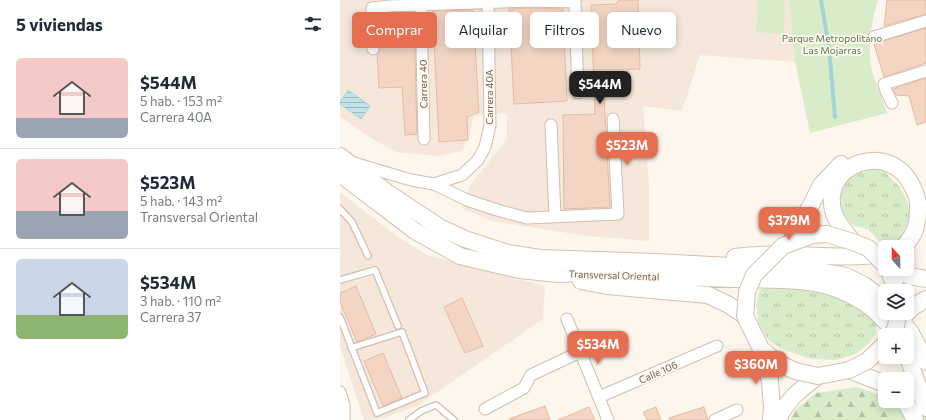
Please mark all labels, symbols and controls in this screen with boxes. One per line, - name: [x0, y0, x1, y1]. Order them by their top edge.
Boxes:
- chip: Comprar: [352, 12, 437, 48]
- chip: Alquilar: [445, 12, 522, 48]
- chip: Filtros: [530, 12, 599, 48]
- chip: Nuevo: [607, 12, 676, 48]
- icon: filters: [302, 13, 324, 35]
- text: 5 viviendas: [16, 14, 103, 35]
- park label: Parque Metropolitano Las Mojarras: [782, 32, 882, 56]
- street label: Carrera 40: [417, 60, 429, 108]
- street label: Carrera 40A: [483, 69, 495, 125]
- pin: $544M: [572, 71, 628, 105]
- text: $544M: [140, 72, 197, 93]
- icon: home: [48, 74, 96, 122]
- text: $544M: [578, 76, 622, 92]
- text: 5 hab. · 153 m²: [140, 93, 222, 109]
- text: Carrera 40A: [140, 109, 212, 125]
- pin: $523M: [599, 132, 655, 166]
- text: $523M: [606, 137, 648, 153]
- text: $523M: [140, 172, 196, 193]
- icon: home: [48, 175, 96, 223]
- text: 5 hab. · 143 m²: [140, 193, 223, 209]
- pin: $379M: [761, 207, 817, 241]
- text: Transversal Oriental: [140, 209, 258, 225]
- text: $379M: [768, 212, 810, 228]
- north arrow: [878, 240, 914, 276]
- map controls: [878, 240, 914, 408]
- street label: Transversal Oriental: [568, 267, 660, 283]
- text: $534M: [140, 272, 196, 293]
- icon: home: [48, 275, 96, 323]
- button: layers: [878, 284, 914, 320]
- text: 3 hab. · 110 m²: [140, 293, 221, 309]
- text: Carrera 37: [140, 309, 201, 325]
- button: +: [878, 328, 914, 364]
- pin: $534M: [570, 331, 626, 365]
- text: $534M: [576, 336, 620, 352]
- pin: $360M: [728, 351, 784, 385]
- text: $360M: [734, 356, 778, 372]
- street label: Calle 106: [637, 358, 679, 386]
- button: −: [878, 372, 914, 408]

